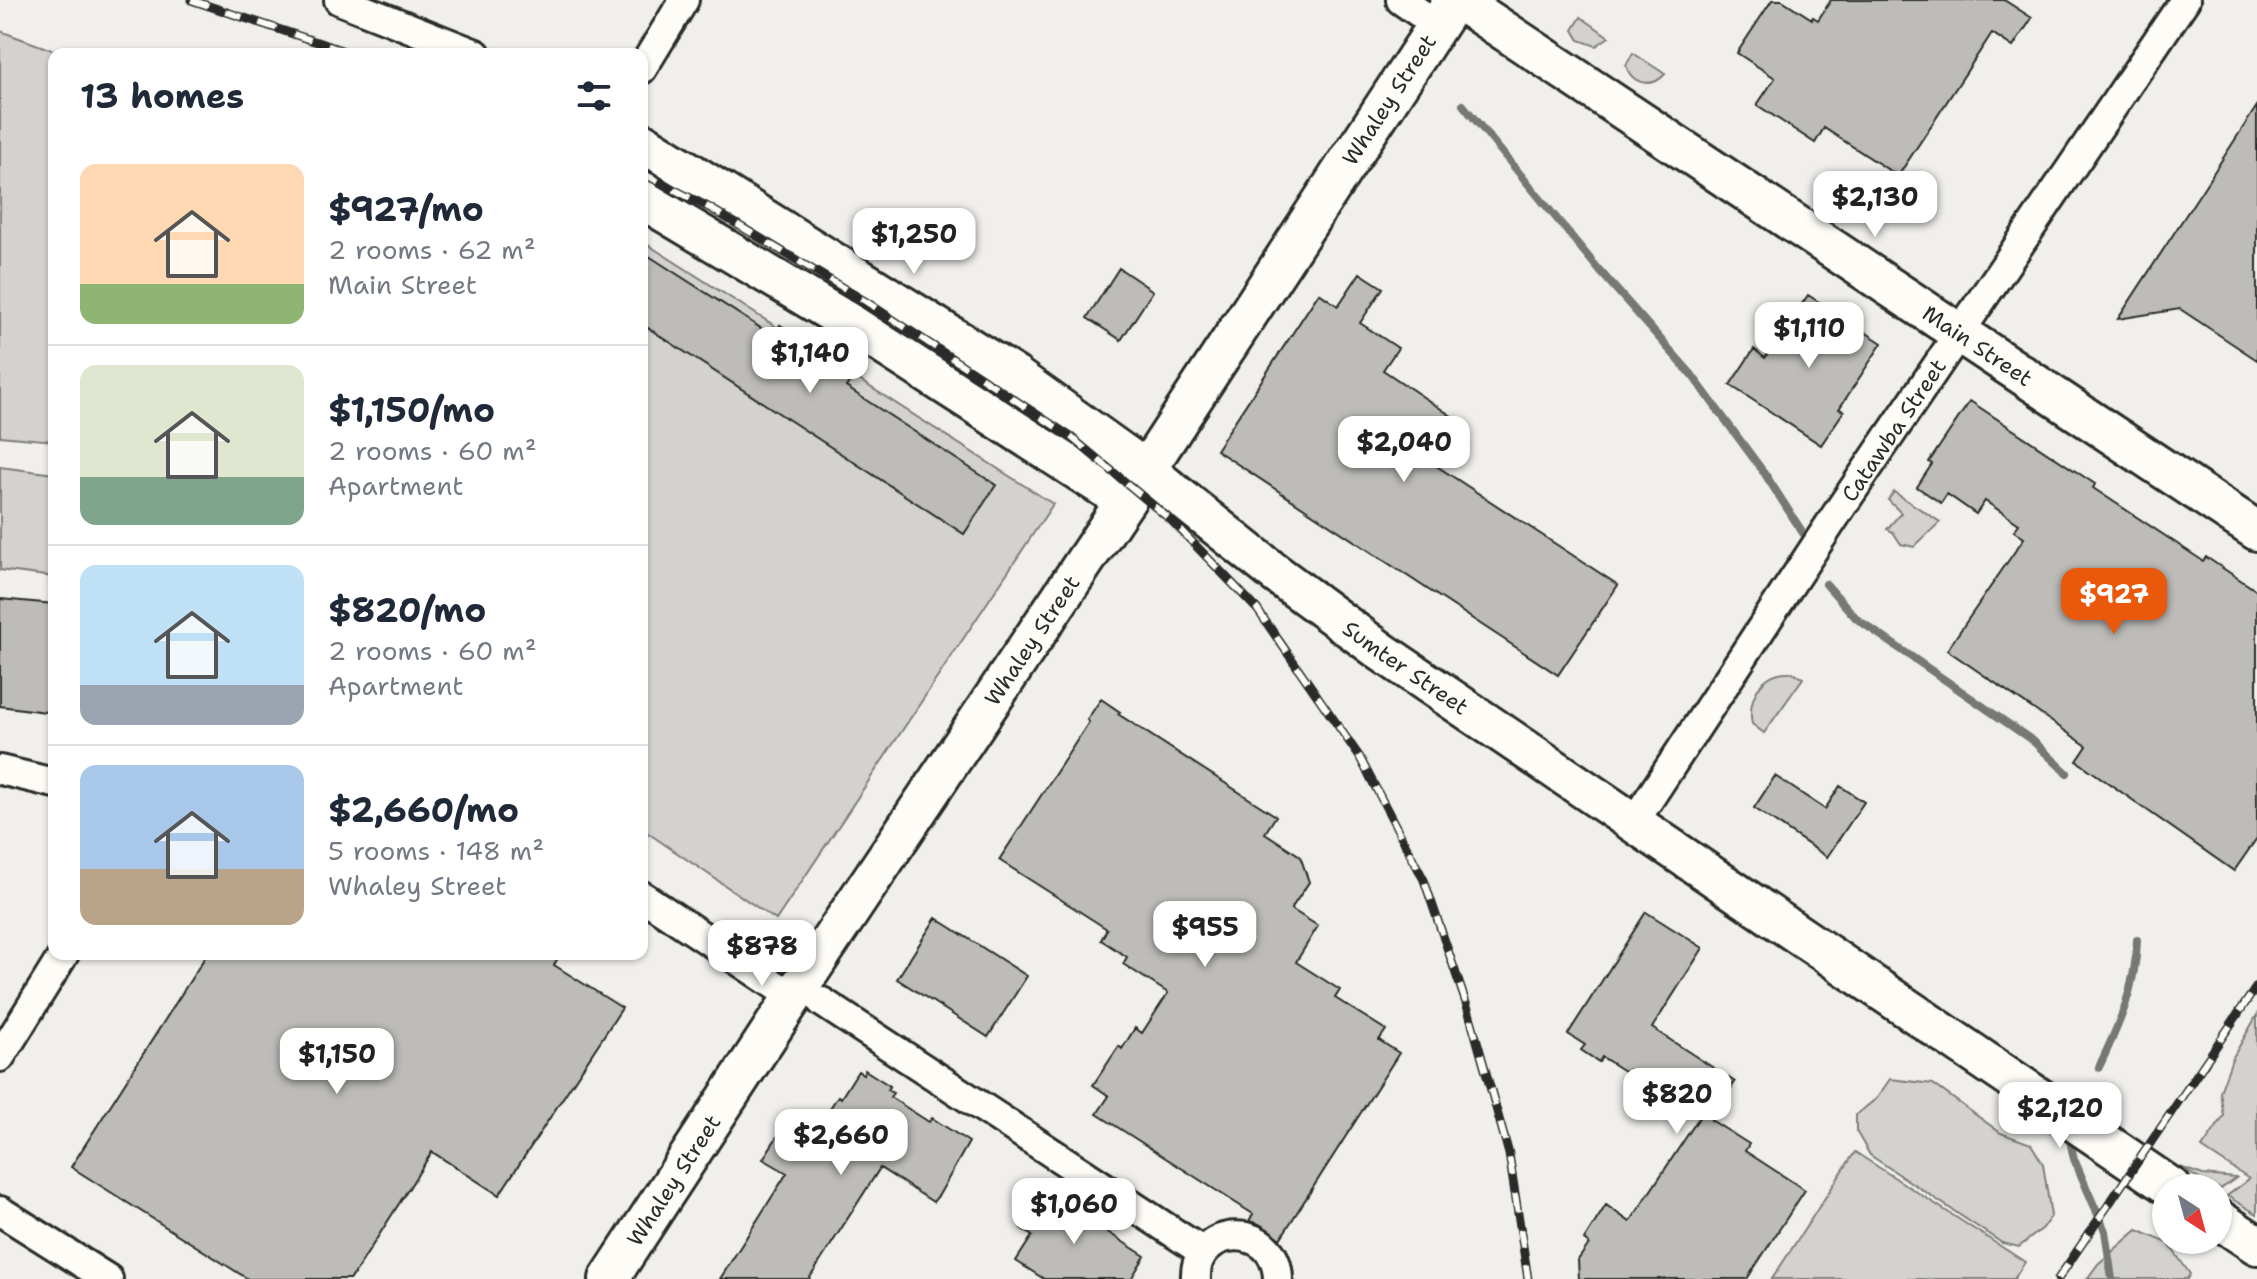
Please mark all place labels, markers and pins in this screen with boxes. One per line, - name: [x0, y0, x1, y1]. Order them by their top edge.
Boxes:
- pin: $2,130: [1810, 171, 1940, 239]
- pin: $1,250: [849, 208, 979, 276]
- pin: $1,110: [1744, 302, 1874, 370]
- pin: $1,140: [745, 327, 875, 395]
- pin: $2,040: [1339, 416, 1469, 484]
- pin: $927: [2067, 568, 2161, 636]
- pin: $955: [1158, 901, 1252, 969]
- pin: $878: [715, 920, 809, 988]
- pin: $1,150: [272, 1028, 402, 1096]
- pin: $820: [1630, 1068, 1724, 1136]
- pin: $2,120: [1995, 1082, 2125, 1150]
- pin: $2,660: [776, 1109, 906, 1177]
- pin: $1,060: [1009, 1178, 1139, 1246]

